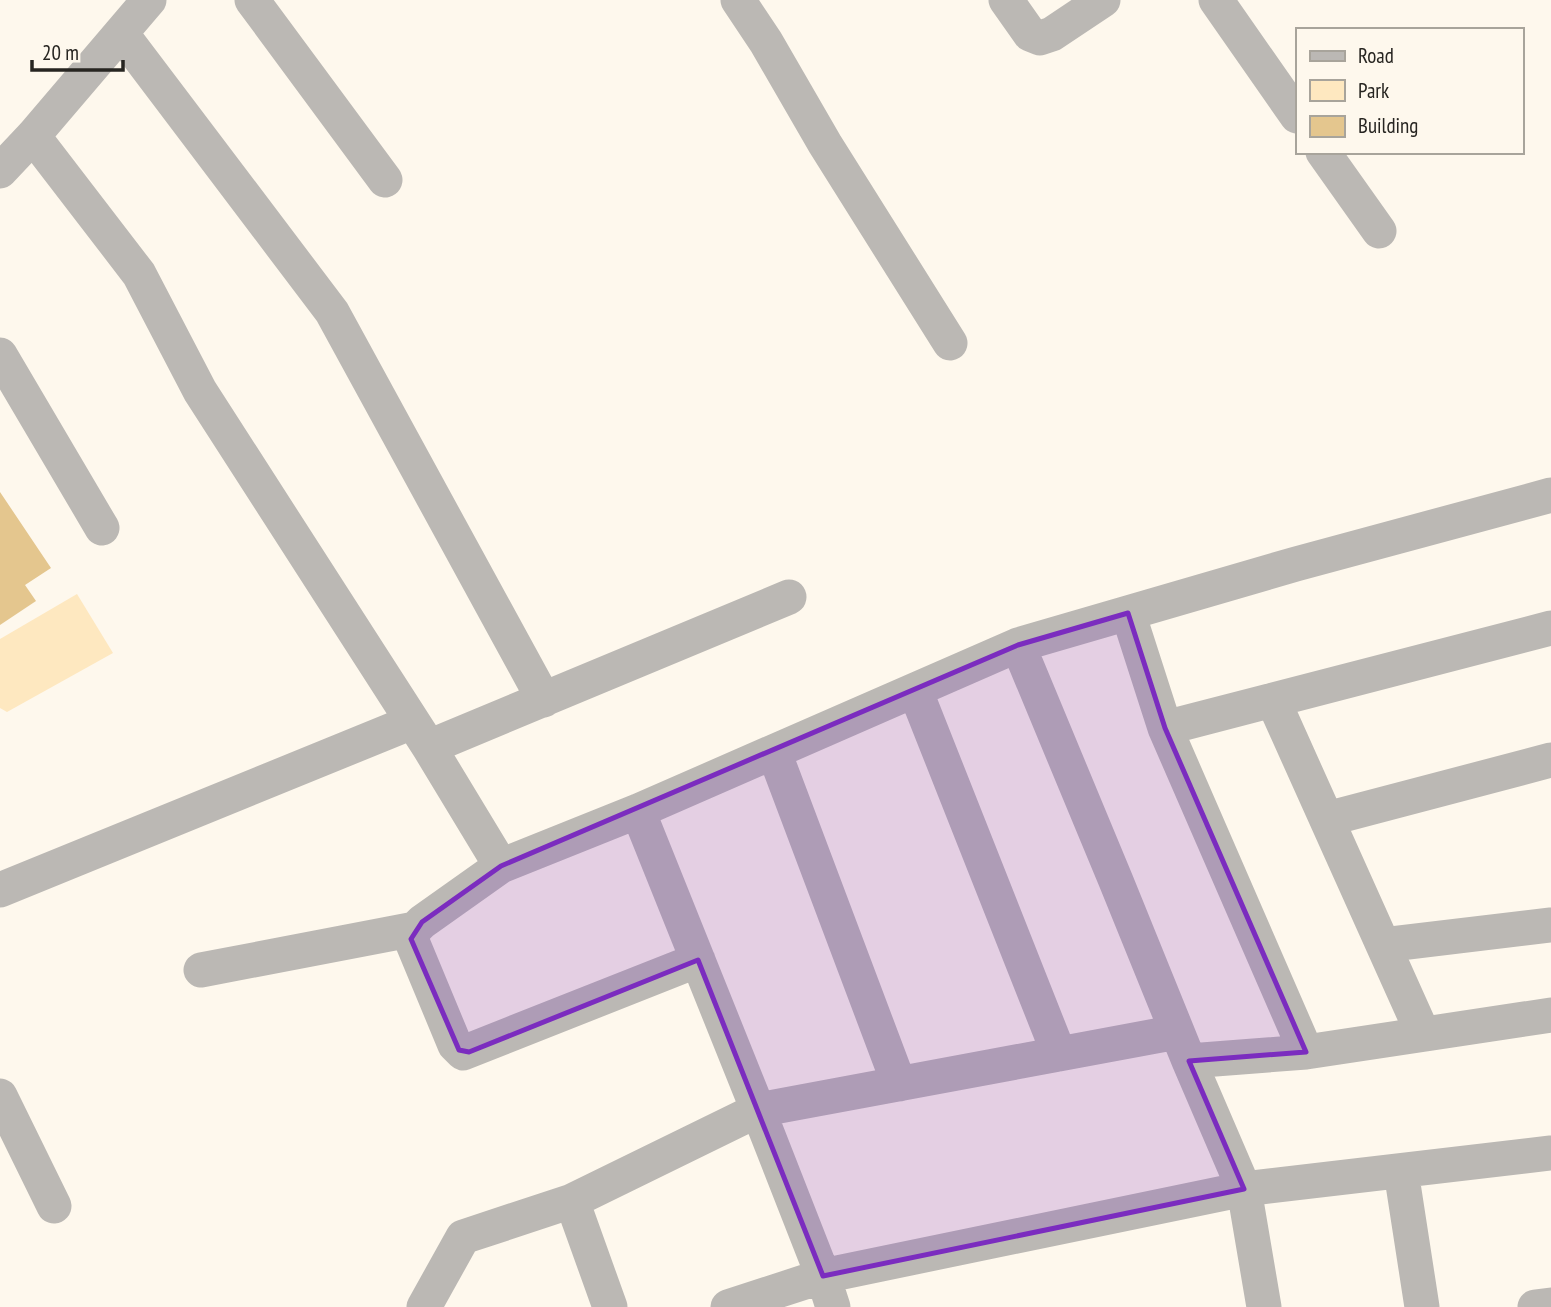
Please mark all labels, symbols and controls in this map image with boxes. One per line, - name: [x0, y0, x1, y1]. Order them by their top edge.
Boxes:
- scale bar: [32, 28, 122, 72]
- legend: [1296, 28, 1523, 154]
- text: 20 m: [42, 39, 79, 66]
- text: Road: [1358, 42, 1394, 69]
- text: Park: [1358, 77, 1389, 104]
- text: Building: [1358, 112, 1418, 139]

